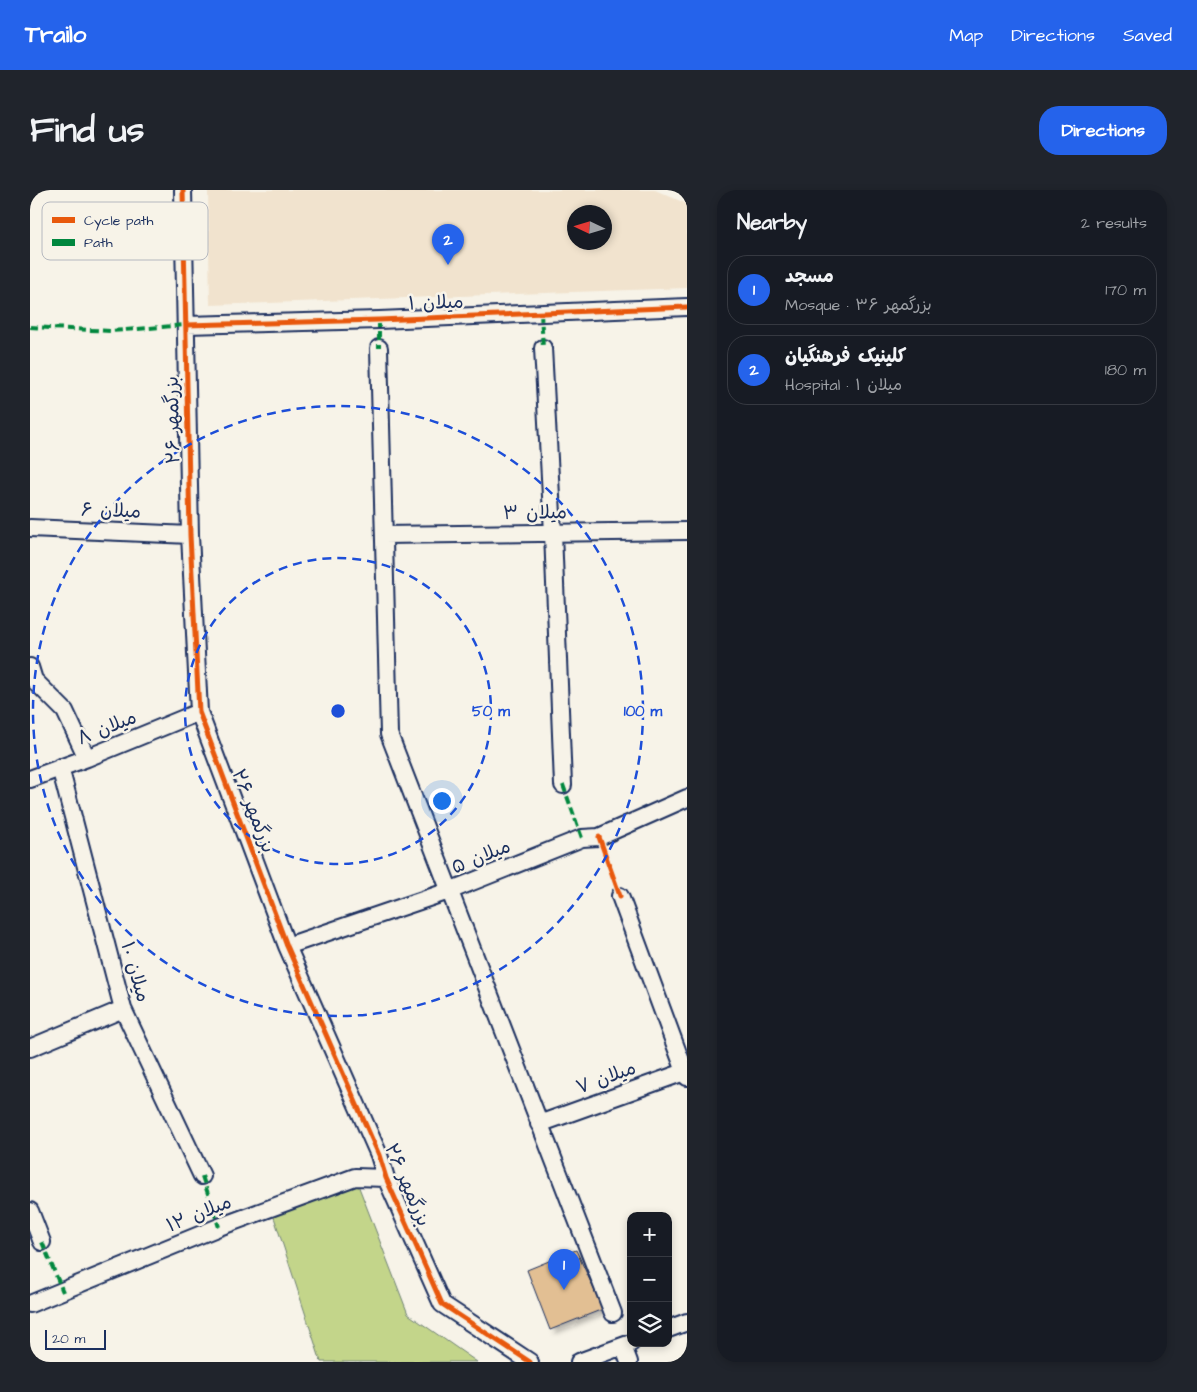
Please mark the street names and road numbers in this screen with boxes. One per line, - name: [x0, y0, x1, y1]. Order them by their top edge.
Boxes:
- street label: میلان ۱: [408, 289, 464, 317]
- street label: بزرگمهر ۲۶: [159, 376, 187, 464]
- street label: میلان ۶: [80, 496, 142, 526]
- street label: میلان ۳: [503, 499, 567, 527]
- street label: میلان ۸: [73, 704, 141, 752]
- street label: بزرگمهر ۲۶: [225, 765, 281, 857]
- street label: میلان ۵: [447, 833, 515, 881]
- street label: میلان ۱۰: [114, 939, 156, 1005]
- street label: میلان ۷: [572, 1055, 640, 1101]
- street label: بزرگمهر ۲۶: [377, 1139, 437, 1231]
- street label: میلان ۱۲: [162, 1189, 236, 1239]

